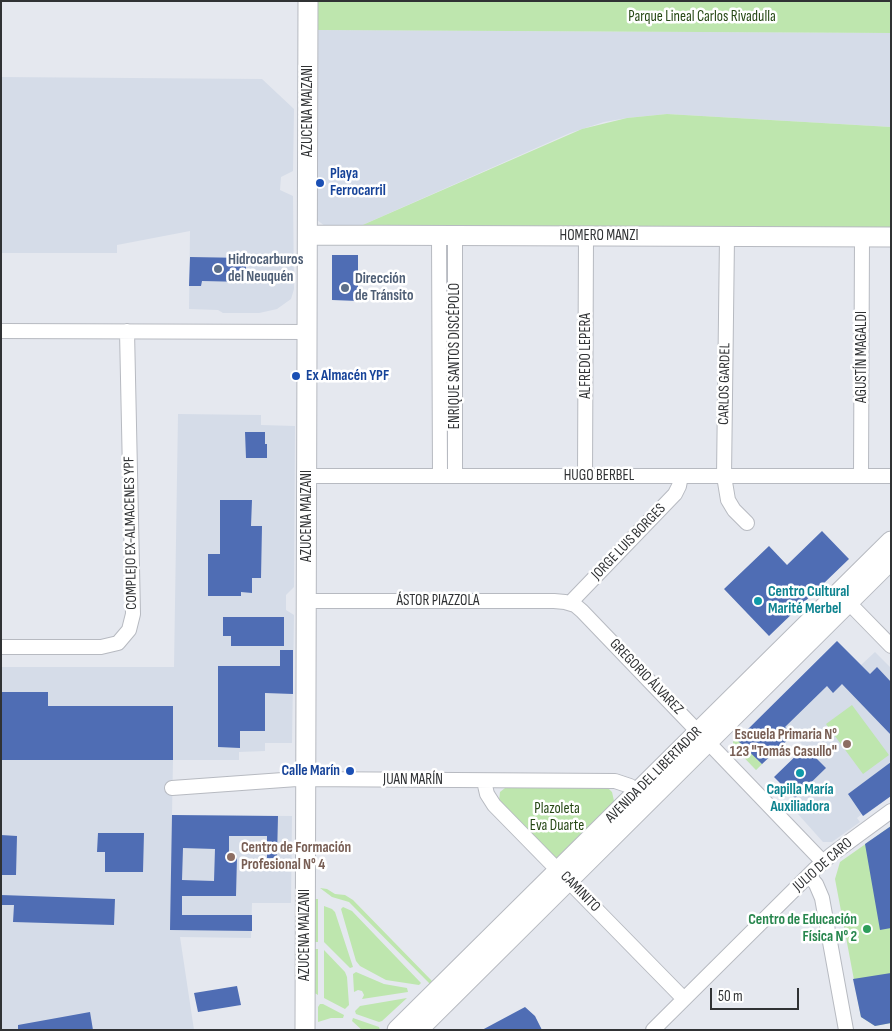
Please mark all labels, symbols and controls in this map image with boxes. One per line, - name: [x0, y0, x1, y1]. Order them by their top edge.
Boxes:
- park label: Parque Lineal Carlos Rivadulla: [628, 8, 776, 26]
- street label: AZUCENA MAIZANI: [299, 65, 317, 157]
- place label: Playa Ferrocarril: [330, 165, 386, 200]
- marker: Playa Ferrocarril: [314, 177, 326, 189]
- street label: HOMERO MANZI: [560, 227, 638, 245]
- place label: Hidrocarburos del Neuquén: [228, 251, 303, 286]
- marker: Hidrocarburos del Neuquén: [212, 263, 224, 275]
- place label: Dirección de Tránsito: [355, 270, 413, 305]
- marker: Dirección de Tránsito: [339, 282, 351, 294]
- street label: ENRIQUE SANTOS DISCÉPOLO: [446, 283, 464, 429]
- street label: AGUSTÍN MAGALDI: [853, 311, 871, 403]
- street label: ALFREDO LEPERA: [577, 313, 595, 399]
- street label: CARLOS GARDEL: [715, 343, 735, 425]
- place label: Ex Almacén YPF: [306, 367, 389, 385]
- marker: Ex Almacén YPF: [290, 370, 302, 382]
- street label: COMPLEJO EX-ALMACENES YPF: [121, 456, 141, 610]
- street label: HUGO BERBEL: [564, 467, 634, 485]
- street label: AZUCENA MAIZANI: [298, 470, 316, 562]
- street label: JORGE LUIS BORGES: [588, 500, 670, 584]
- place label: Centro Cultural Marité Merbel: [768, 583, 849, 618]
- street label: ÁSTOR PIAZZOLA: [396, 592, 480, 610]
- marker: Centro Cultural Marité Merbel: [752, 595, 764, 607]
- street label: GREGORIO ÁLVAREZ: [605, 635, 687, 719]
- street label: AVENIDA DEL LIBERTADOR: [602, 723, 706, 827]
- place label: Escuela Primaria N° 123 "Tomás Casullo": [730, 726, 837, 761]
- marker: Escuela Primaria N° 123 "Tomás Casullo": [841, 738, 853, 750]
- place label: Calle Marín: [282, 762, 340, 780]
- marker: Calle Marín: [344, 765, 356, 777]
- marker: Capilla María Auxiliadora: [794, 767, 806, 779]
- street label: JUAN MARÍN: [383, 771, 443, 789]
- place label: Capilla María Auxiliadora: [766, 781, 834, 816]
- park label: Plazoleta Eva Duarte: [530, 800, 584, 835]
- street label: JULIO DE CARO: [790, 834, 856, 896]
- place label: Centro de Formación Profesional N° 4: [241, 839, 351, 874]
- marker: Centro de Formación Profesional N° 4: [225, 851, 237, 863]
- street label: CAMINITO: [556, 868, 604, 916]
- street label: AZUCENA MAIZANI: [296, 889, 314, 981]
- place label: Centro de Educación Física N° 2: [748, 911, 857, 946]
- marker: Centro de Educación Física N° 2: [861, 923, 873, 935]
- scale bar: [712, 978, 801, 1010]
- text: 50 m: [718, 987, 743, 1006]

